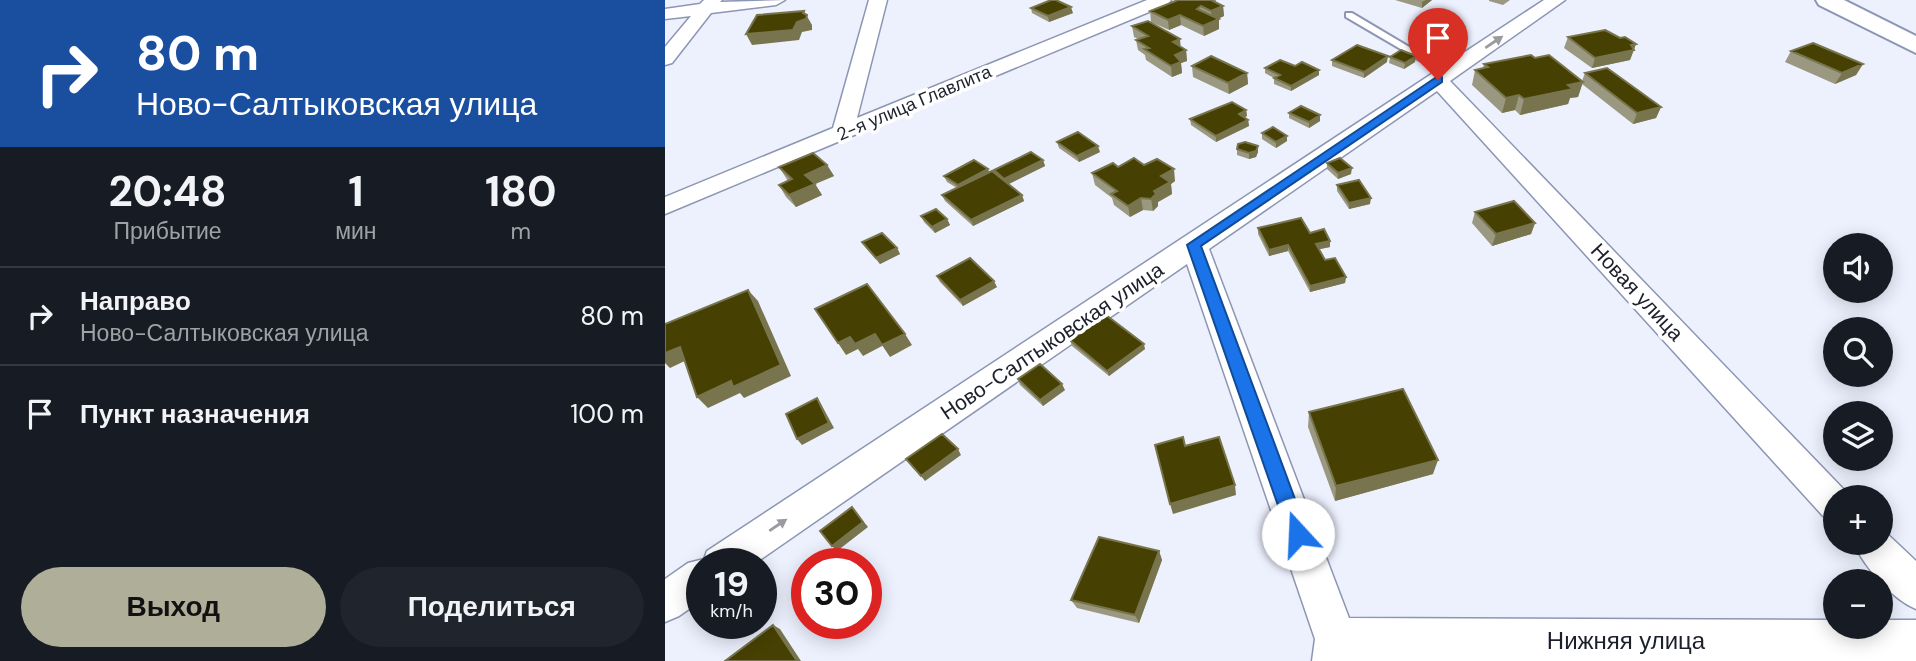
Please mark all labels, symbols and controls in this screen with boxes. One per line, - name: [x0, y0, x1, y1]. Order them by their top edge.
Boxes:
- pin: [1408, 8, 1468, 80]
- icon: arrive: [1419, 19, 1457, 57]
- text: 80 m: [136, 21, 259, 85]
- icon: right: [21, 28, 112, 119]
- one-way arrow: [1485, 35, 1504, 48]
- street label: 2-я улица Главлита: [833, 59, 996, 146]
- text: Ново-Салтыковская улица: [136, 83, 537, 125]
- text: 20:48: [108, 164, 227, 219]
- text: 1: [348, 164, 363, 219]
- text: 180: [485, 164, 556, 219]
- text: Прибытие: [114, 216, 222, 246]
- text: мин: [335, 216, 377, 246]
- text: m: [510, 216, 531, 246]
- map controls: [1823, 233, 1893, 639]
- button: sound: [1823, 233, 1893, 303]
- street label: Новая улица: [1584, 237, 1690, 347]
- street label: Ново-Салтыковская улица: [935, 256, 1169, 426]
- text: Направо: [80, 284, 191, 318]
- icon: right: [21, 297, 59, 335]
- text: 80 m: [580, 299, 644, 333]
- button: search: [1823, 317, 1893, 387]
- text: Ново-Салтыковская улица: [80, 318, 368, 348]
- icon: arrive: [21, 395, 59, 433]
- text: Пункт назначения: [80, 397, 310, 431]
- text: 100 m: [570, 397, 644, 431]
- button: layers: [1823, 401, 1893, 471]
- button: +: [1823, 485, 1893, 555]
- position arrow: [1261, 497, 1335, 571]
- one-way arrow: [769, 518, 787, 532]
- speed limit sign: 30: [791, 548, 882, 639]
- text: 19: [714, 561, 749, 607]
- button: Выход: [21, 567, 326, 647]
- button: Поделиться: [340, 567, 644, 647]
- button: −: [1823, 569, 1893, 639]
- text: km/h: [710, 599, 753, 623]
- street label: Нижняя улица: [1547, 625, 1706, 656]

